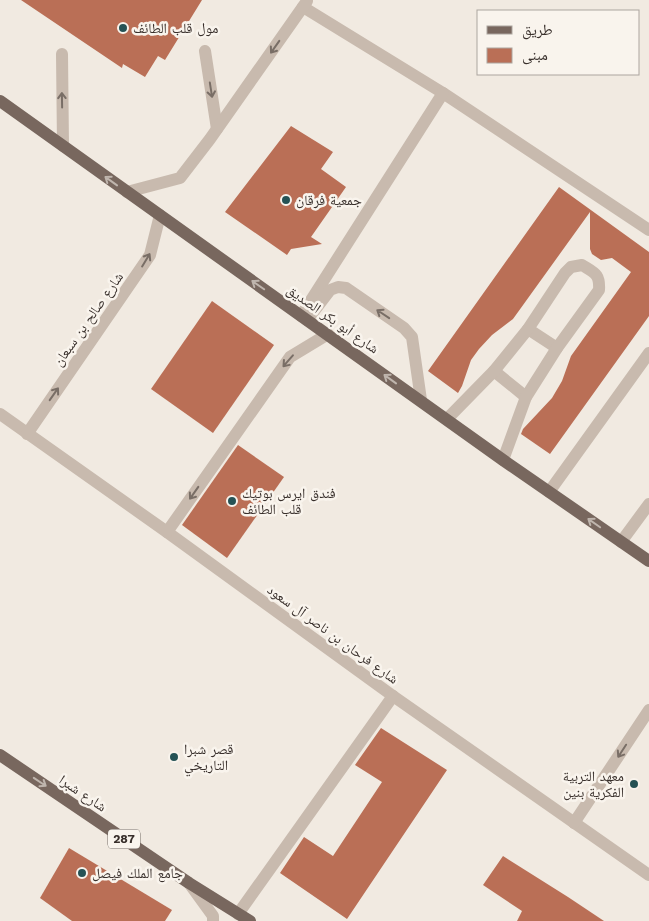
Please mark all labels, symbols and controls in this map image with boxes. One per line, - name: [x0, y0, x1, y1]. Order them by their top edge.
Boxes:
- legend: [477, 10, 639, 75]
- place label: مول قلب الطائف: [133, 20, 219, 37]
- text: طريق: [522, 21, 553, 40]
- marker: مول قلب الطائف: [117, 22, 129, 34]
- one-way arrow: [270, 40, 280, 54]
- text: مبنى: [522, 46, 548, 65]
- one-way arrow: [206, 82, 216, 98]
- one-way arrow: [57, 92, 67, 108]
- one-way arrow: [105, 175, 118, 186]
- place label: جمعية فرقان: [296, 192, 362, 209]
- marker: جمعية فرقان: [280, 194, 292, 206]
- one-way arrow: [142, 253, 152, 267]
- street label: شارع صالح بن سبعان: [50, 269, 128, 370]
- one-way arrow: [251, 280, 265, 290]
- street label: شارع أبو بكر الصديق: [283, 281, 382, 358]
- one-way arrow: [376, 309, 390, 319]
- one-way arrow: [282, 354, 294, 367]
- one-way arrow: [384, 374, 398, 384]
- one-way arrow: [49, 387, 59, 401]
- place label: فندق ايرس بوتيك قلب الطائف: [242, 485, 336, 517]
- one-way arrow: [189, 486, 199, 500]
- marker: فندق ايرس بوتيك قلب الطائف: [226, 495, 238, 507]
- one-way arrow: [588, 518, 602, 528]
- street label: شارع فرحان بن ناصر آل سعود: [263, 581, 402, 688]
- place label: قصر شبرا التاريخي: [184, 741, 234, 777]
- one-way arrow: [617, 743, 627, 757]
- marker: قصر شبرا التاريخي: [168, 751, 180, 763]
- place label: معهد التربية الفكرية بنين: [563, 768, 624, 801]
- street label: شارع شبرا: [55, 771, 110, 816]
- one-way arrow: [33, 777, 47, 787]
- marker: معهد التربية الفكرية بنين: [628, 778, 640, 790]
- road number: 287: [108, 830, 140, 849]
- place label: جامع الملك فيصل: [92, 865, 183, 883]
- marker: جامع الملك فيصل: [76, 867, 88, 879]

